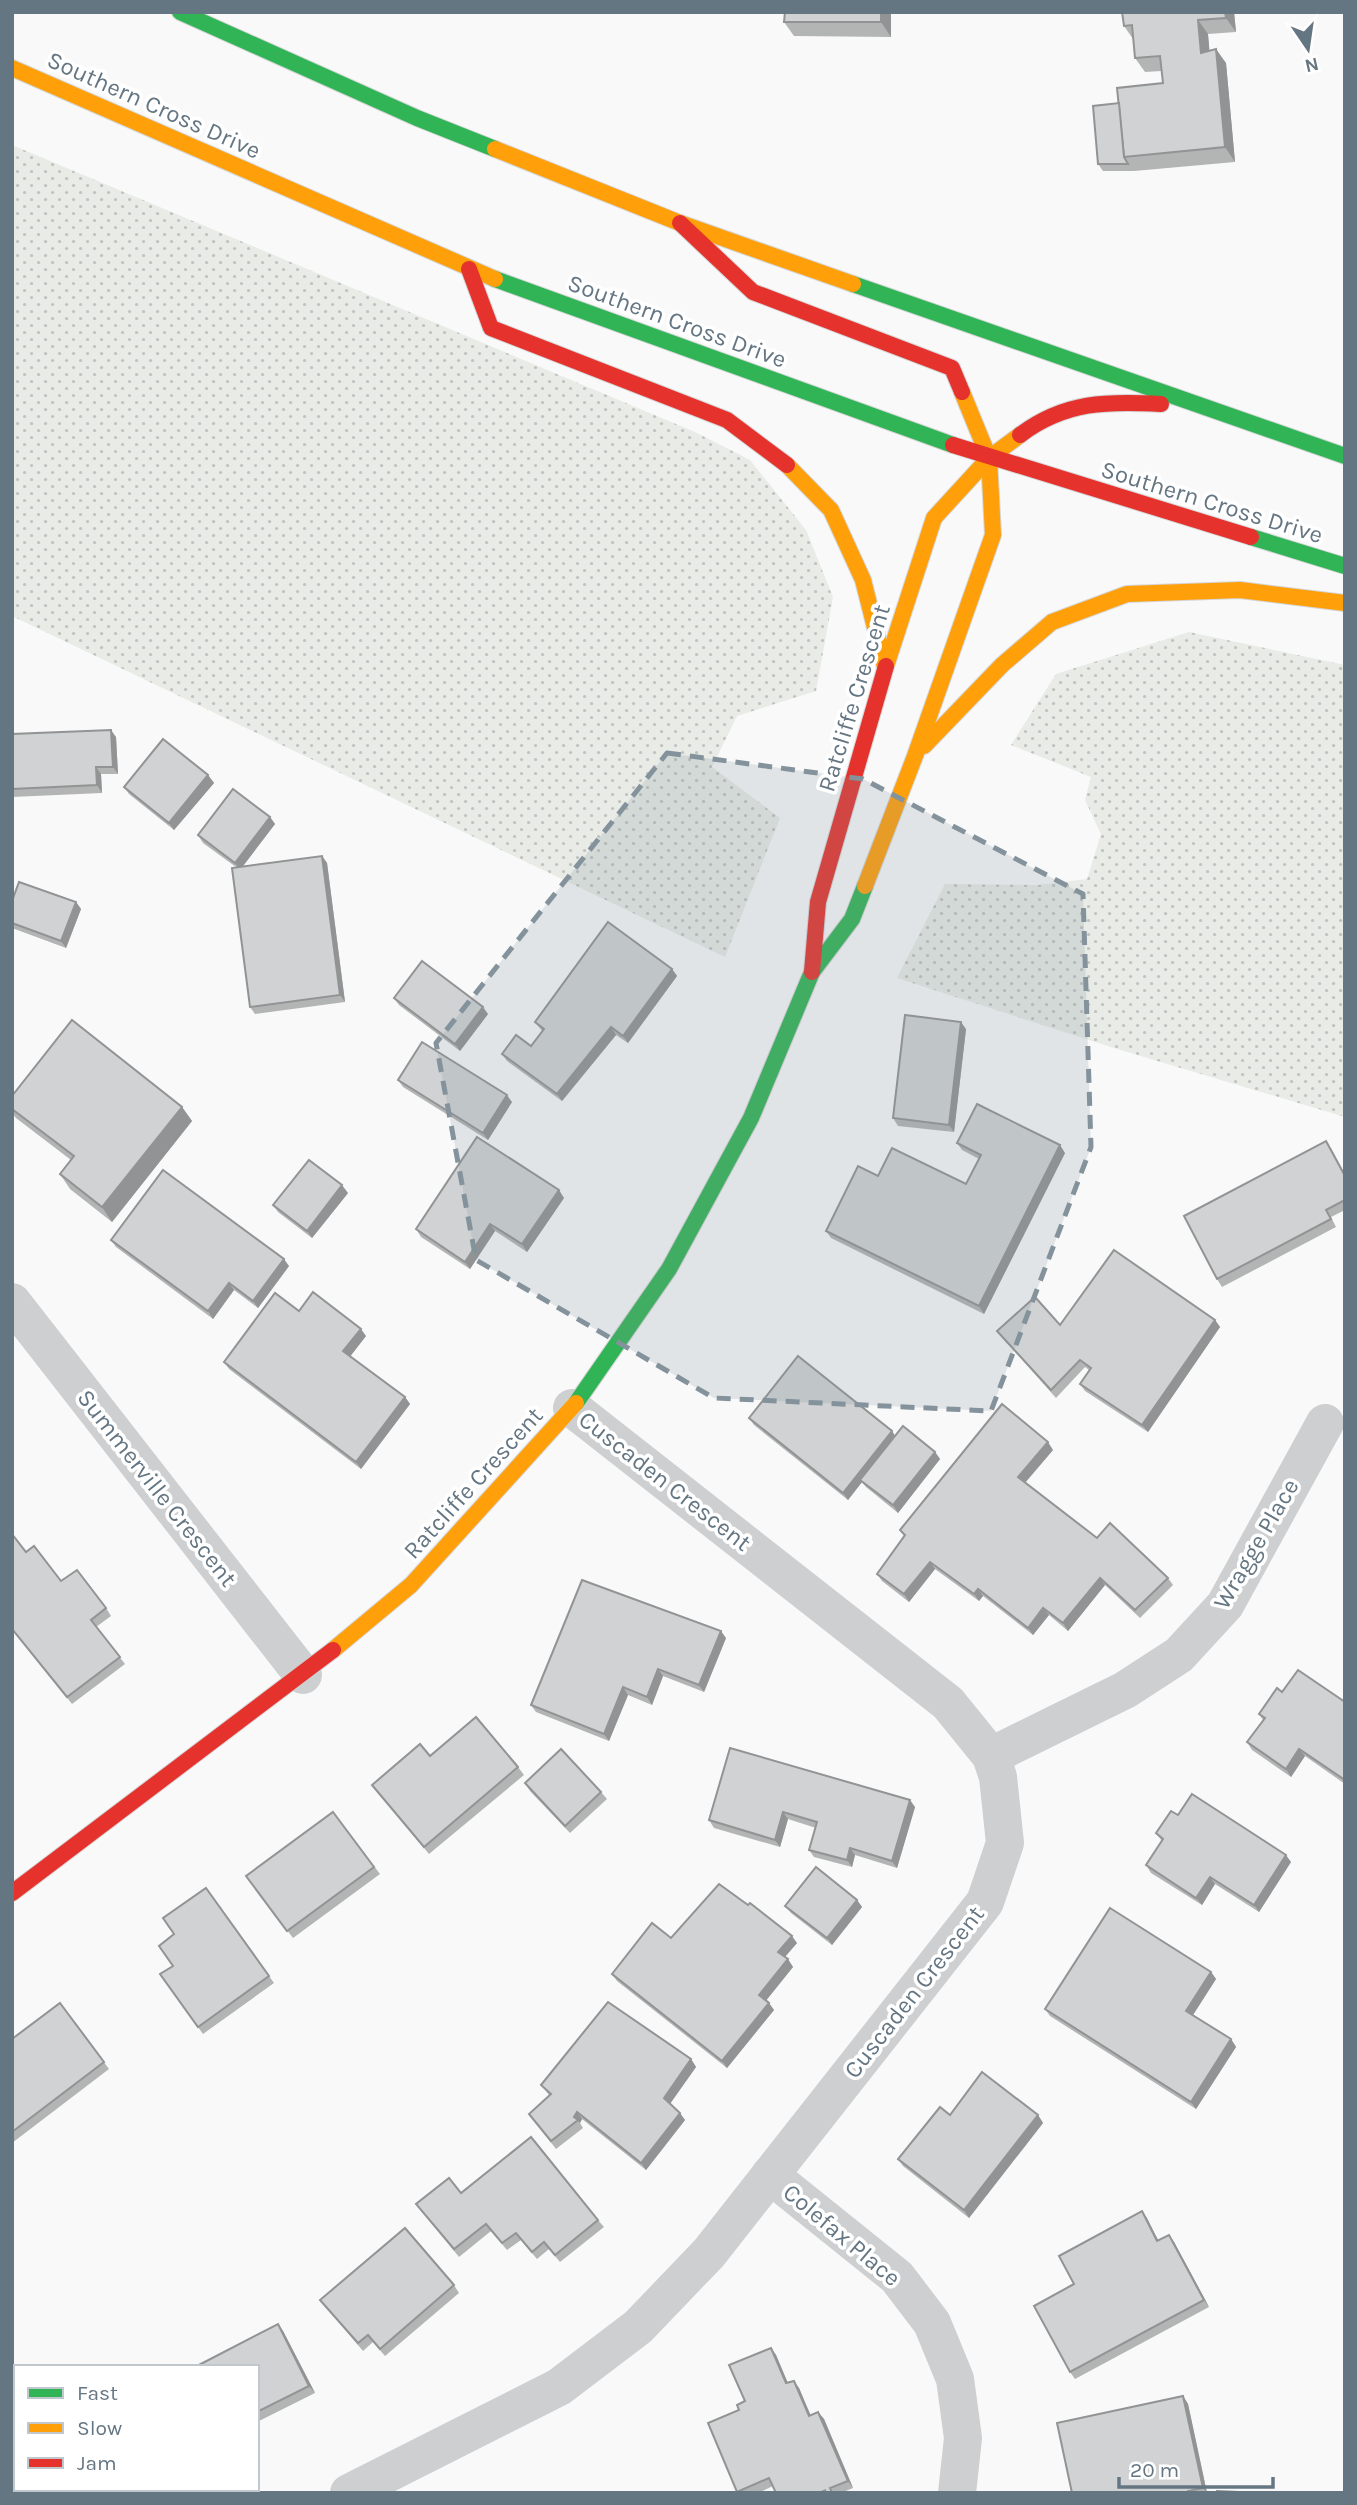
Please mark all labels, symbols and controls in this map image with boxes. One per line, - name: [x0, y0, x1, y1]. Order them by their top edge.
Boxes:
- north arrow: [1273, 14, 1343, 84]
- street label: Southern Cross Drive: [43, 45, 265, 165]
- text: N: [1302, 52, 1321, 77]
- street label: Southern Cross Drive: [564, 268, 790, 374]
- street label: Southern Cross Drive: [1098, 455, 1326, 549]
- street label: Ratcliffe Crescent: [812, 601, 896, 795]
- street label: Summerville Crescent: [71, 1384, 243, 1592]
- street label: Ratcliffe Crescent: [398, 1401, 548, 1565]
- street label: Cuscaden Crescent: [573, 1405, 757, 1557]
- street label: Wragge Place: [1207, 1474, 1305, 1614]
- street label: Cuscaden Crescent: [838, 1900, 990, 2084]
- street label: Colefax Place: [778, 2178, 906, 2292]
- legend: [14, 2365, 259, 2491]
- text: Fast: [77, 2381, 118, 2405]
- text: Slow: [77, 2416, 122, 2440]
- scale bar: [1119, 2446, 1273, 2490]
- text: Jam: [77, 2451, 117, 2475]
- text: 20 m: [1130, 2458, 1179, 2482]

